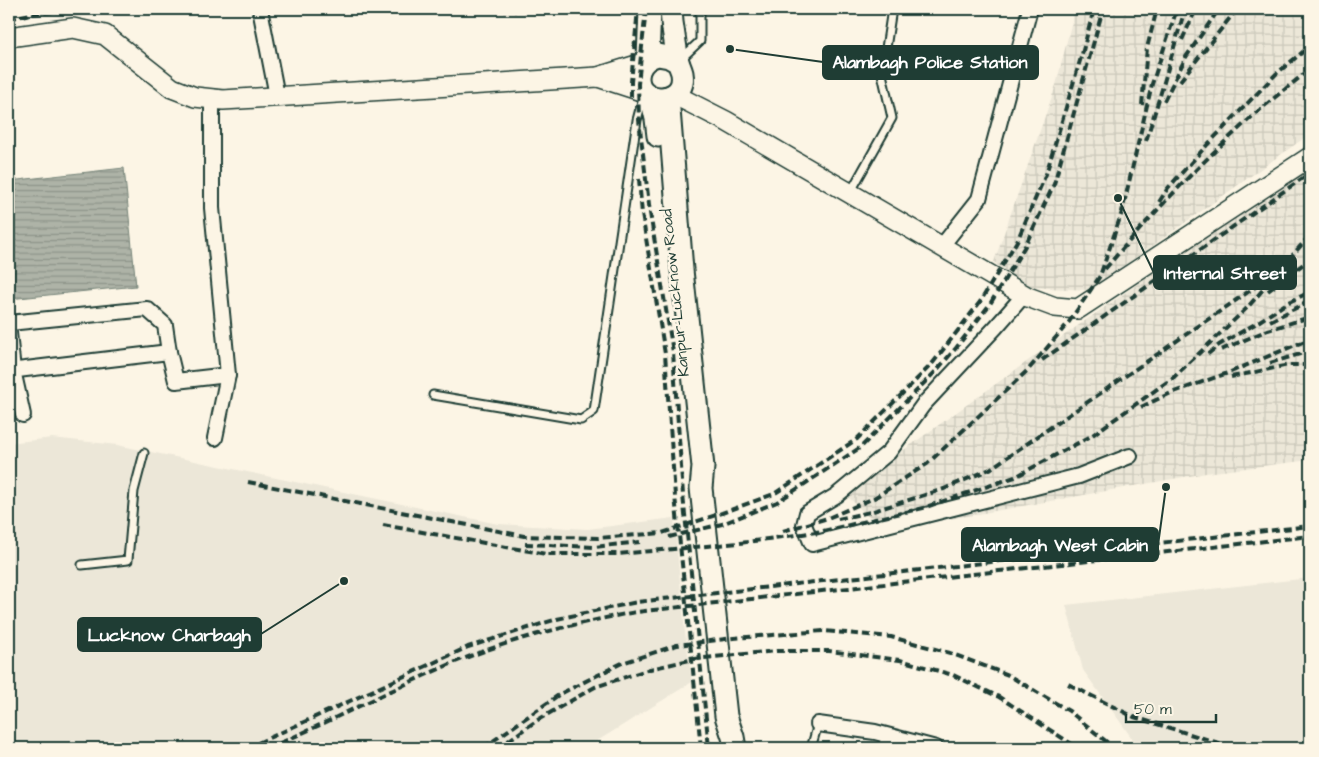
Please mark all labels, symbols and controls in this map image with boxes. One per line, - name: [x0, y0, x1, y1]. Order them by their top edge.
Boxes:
- callout: Alambagh Police Station: [823, 46, 1038, 79]
- text: Alambagh Police Station: [833, 50, 1027, 76]
- street label: Kanpur-Lucknow Road: [655, 208, 695, 378]
- callout: Internal Street: [1154, 256, 1296, 289]
- text: Internal Street: [1164, 261, 1287, 286]
- callout: Alambagh West Cabin: [962, 528, 1158, 561]
- text: Alambagh West Cabin: [972, 533, 1148, 559]
- callout: Lucknow Charbagh: [78, 618, 261, 651]
- text: Lucknow Charbagh: [87, 623, 252, 649]
- scale bar: [1126, 692, 1216, 724]
- text: 50 m: [1134, 699, 1172, 720]

